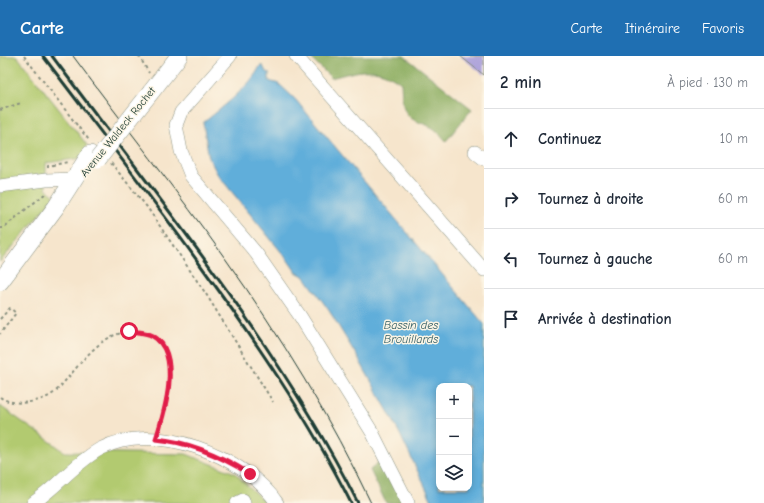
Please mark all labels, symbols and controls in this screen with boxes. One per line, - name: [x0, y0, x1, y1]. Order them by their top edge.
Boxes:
- text: Carte: [20, 17, 64, 39]
- text: Carte: [571, 20, 603, 37]
- text: Itinéraire: [625, 20, 680, 37]
- text: Favoris: [702, 20, 744, 37]
- text: 2 min: [500, 73, 541, 92]
- text: À pied · 130 m: [667, 75, 748, 90]
- street label: Avenue Waldeck Rochet: [78, 84, 159, 180]
- icon: ahead: [500, 128, 522, 150]
- text: Continuez: [538, 130, 601, 148]
- text: 10 m: [720, 131, 748, 146]
- icon: right: [500, 188, 522, 210]
- text: Tournez à droite: [538, 190, 643, 208]
- text: 60 m: [718, 191, 748, 206]
- icon: left: [500, 248, 522, 270]
- text: Tournez à gauche: [538, 250, 652, 268]
- text: 60 m: [718, 251, 748, 266]
- icon: arrive: [500, 308, 522, 330]
- text: Arrivée à destination: [538, 310, 672, 328]
- water label: Bassin des Brouillards: [384, 318, 438, 346]
- route start: [120, 322, 138, 340]
- map controls: [436, 383, 472, 491]
- button: +: [436, 383, 472, 419]
- button: −: [436, 419, 472, 455]
- button: layers: [436, 455, 472, 491]
- route end: [241, 465, 259, 483]

